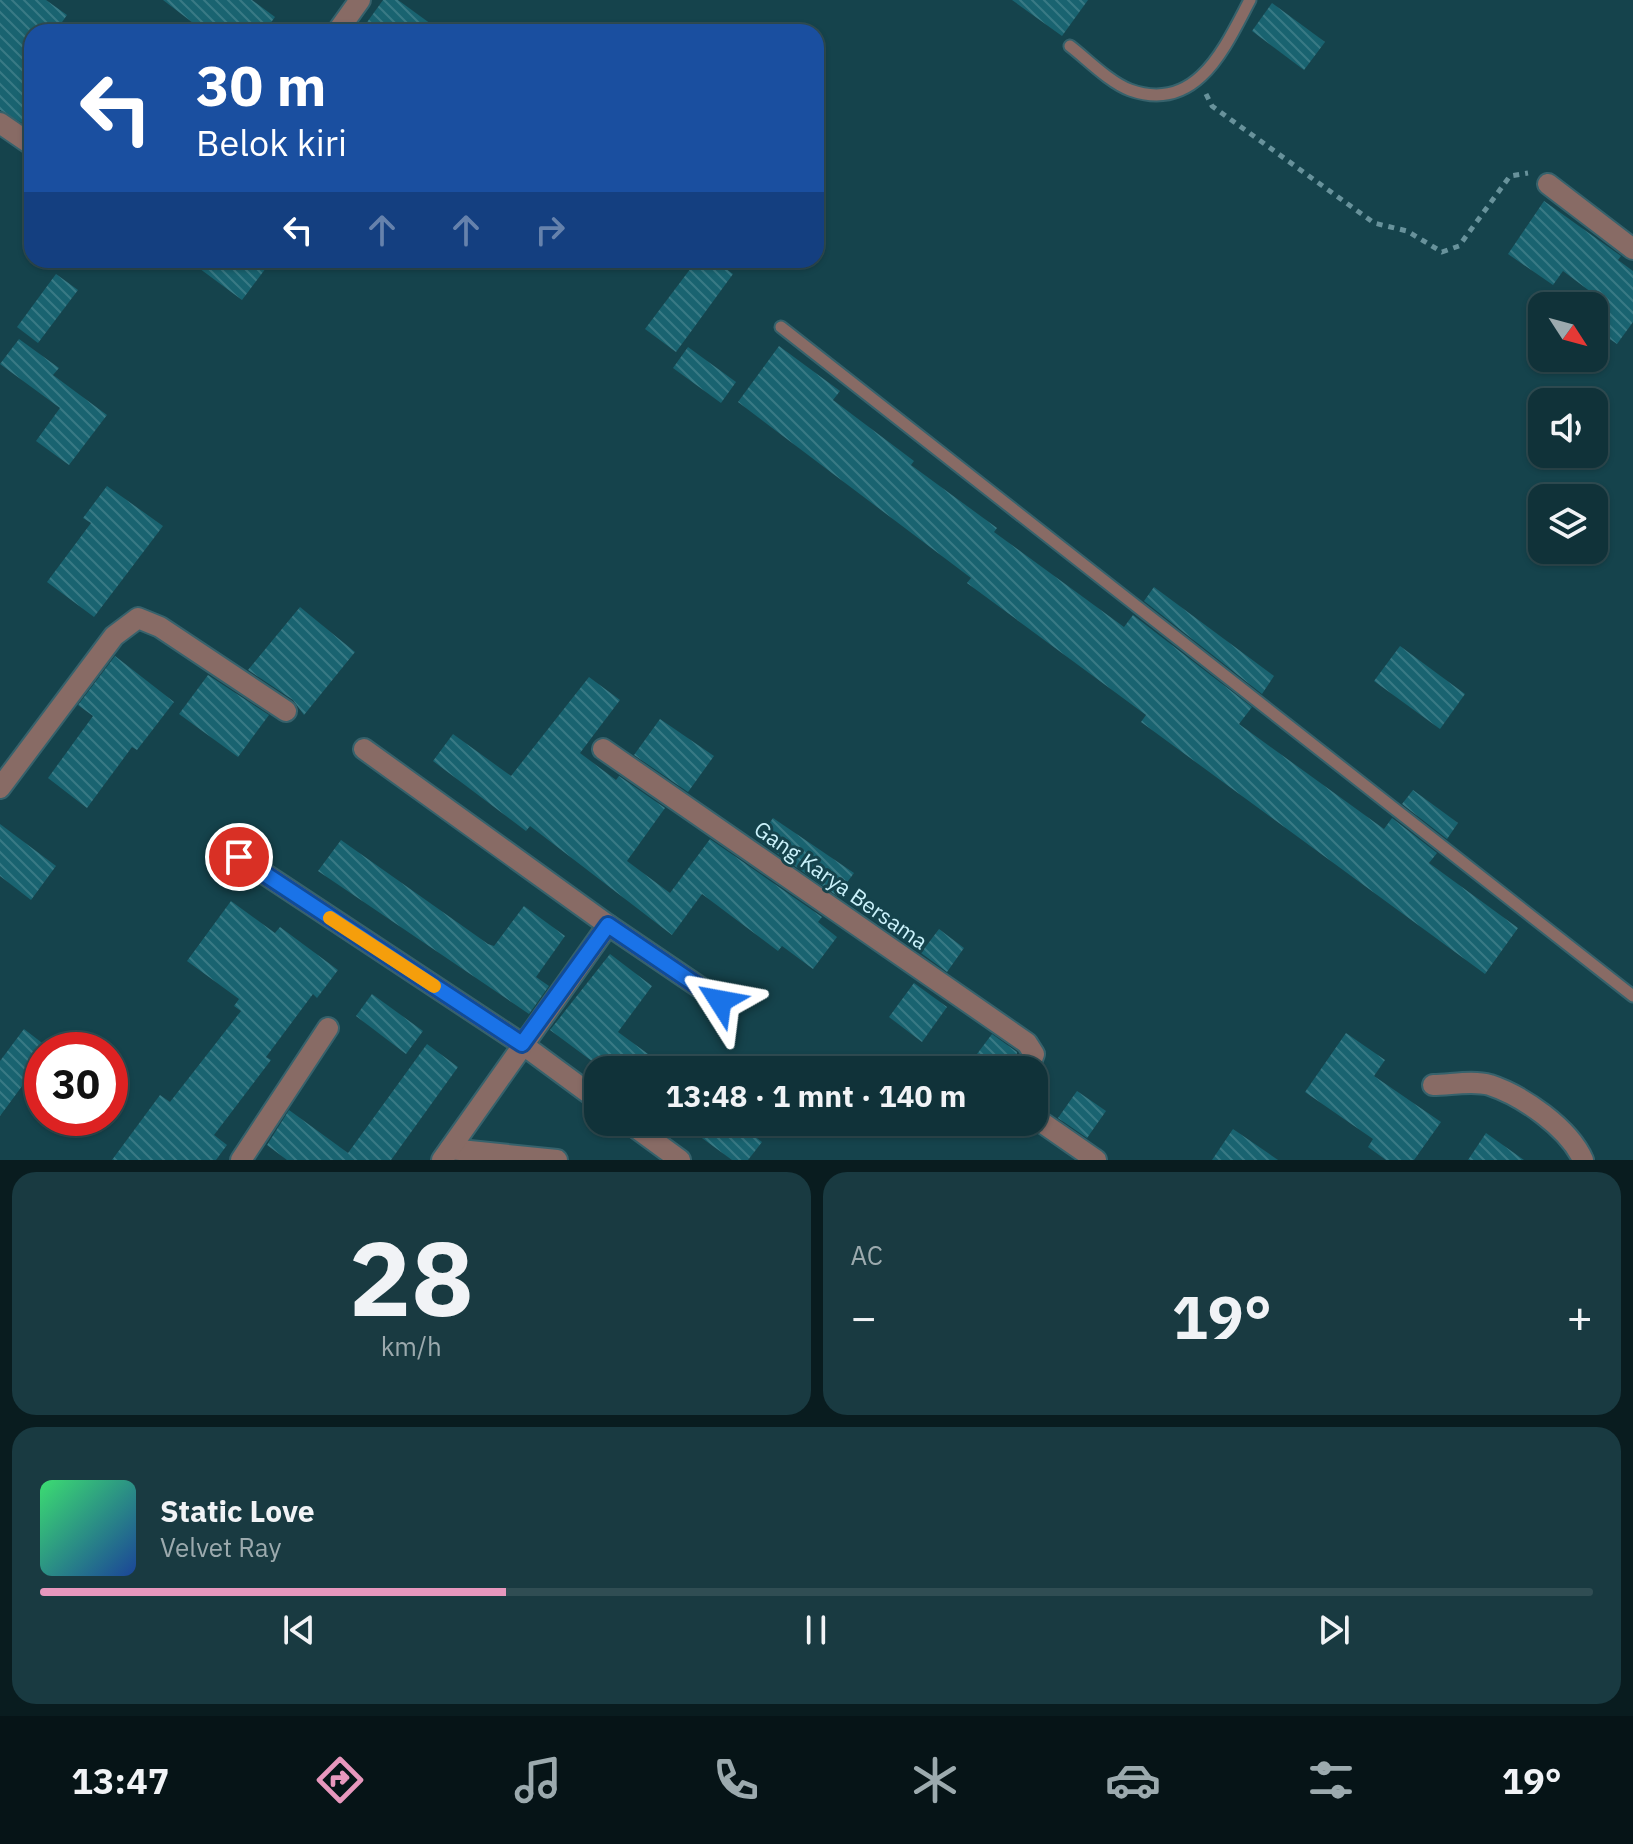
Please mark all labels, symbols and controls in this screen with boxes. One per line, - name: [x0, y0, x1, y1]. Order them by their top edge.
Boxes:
- text: 30 m: [196, 49, 326, 121]
- icon: left: [64, 56, 168, 160]
- text: Belok kiri: [196, 119, 347, 166]
- icon: left: [276, 208, 320, 252]
- icon: ahead: [360, 208, 404, 252]
- icon: ahead: [444, 208, 488, 252]
- icon: right: [528, 208, 572, 252]
- north arrow: [1528, 292, 1608, 372]
- map controls: [1528, 292, 1608, 564]
- button: sound: [1528, 388, 1608, 468]
- button: layers: [1528, 484, 1608, 564]
- street label: Gang Karya Bersama: [749, 814, 934, 956]
- pin: [205, 823, 273, 891]
- icon: arrive: [217, 835, 261, 879]
- position arrow: [678, 959, 762, 1043]
- speed limit sign: 30: [24, 1032, 128, 1136]
- text: 13:48 · 1 mnt · 140 m: [666, 1076, 966, 1115]
- text: 28: [349, 1209, 474, 1345]
- text: AC: [851, 1238, 883, 1272]
- text: 19°: [1172, 1277, 1272, 1356]
- text: −: [851, 1288, 877, 1345]
- text: +: [1567, 1288, 1593, 1345]
- text: km/h: [381, 1329, 442, 1363]
- text: Static Love: [160, 1491, 315, 1530]
- text: Velvet Ray: [160, 1530, 281, 1564]
- icon: previous: [277, 1608, 321, 1652]
- icon: pause: [794, 1608, 838, 1652]
- icon: next: [1312, 1608, 1356, 1652]
- icon: directions: [312, 1752, 368, 1808]
- icon: music: [510, 1752, 566, 1808]
- icon: phone: [708, 1752, 764, 1808]
- icon: climate: [907, 1752, 963, 1808]
- icon: car: [1105, 1752, 1161, 1808]
- icon: filters: [1303, 1752, 1359, 1808]
- text: 13:47: [71, 1757, 169, 1804]
- text: 19°: [1502, 1757, 1562, 1804]

